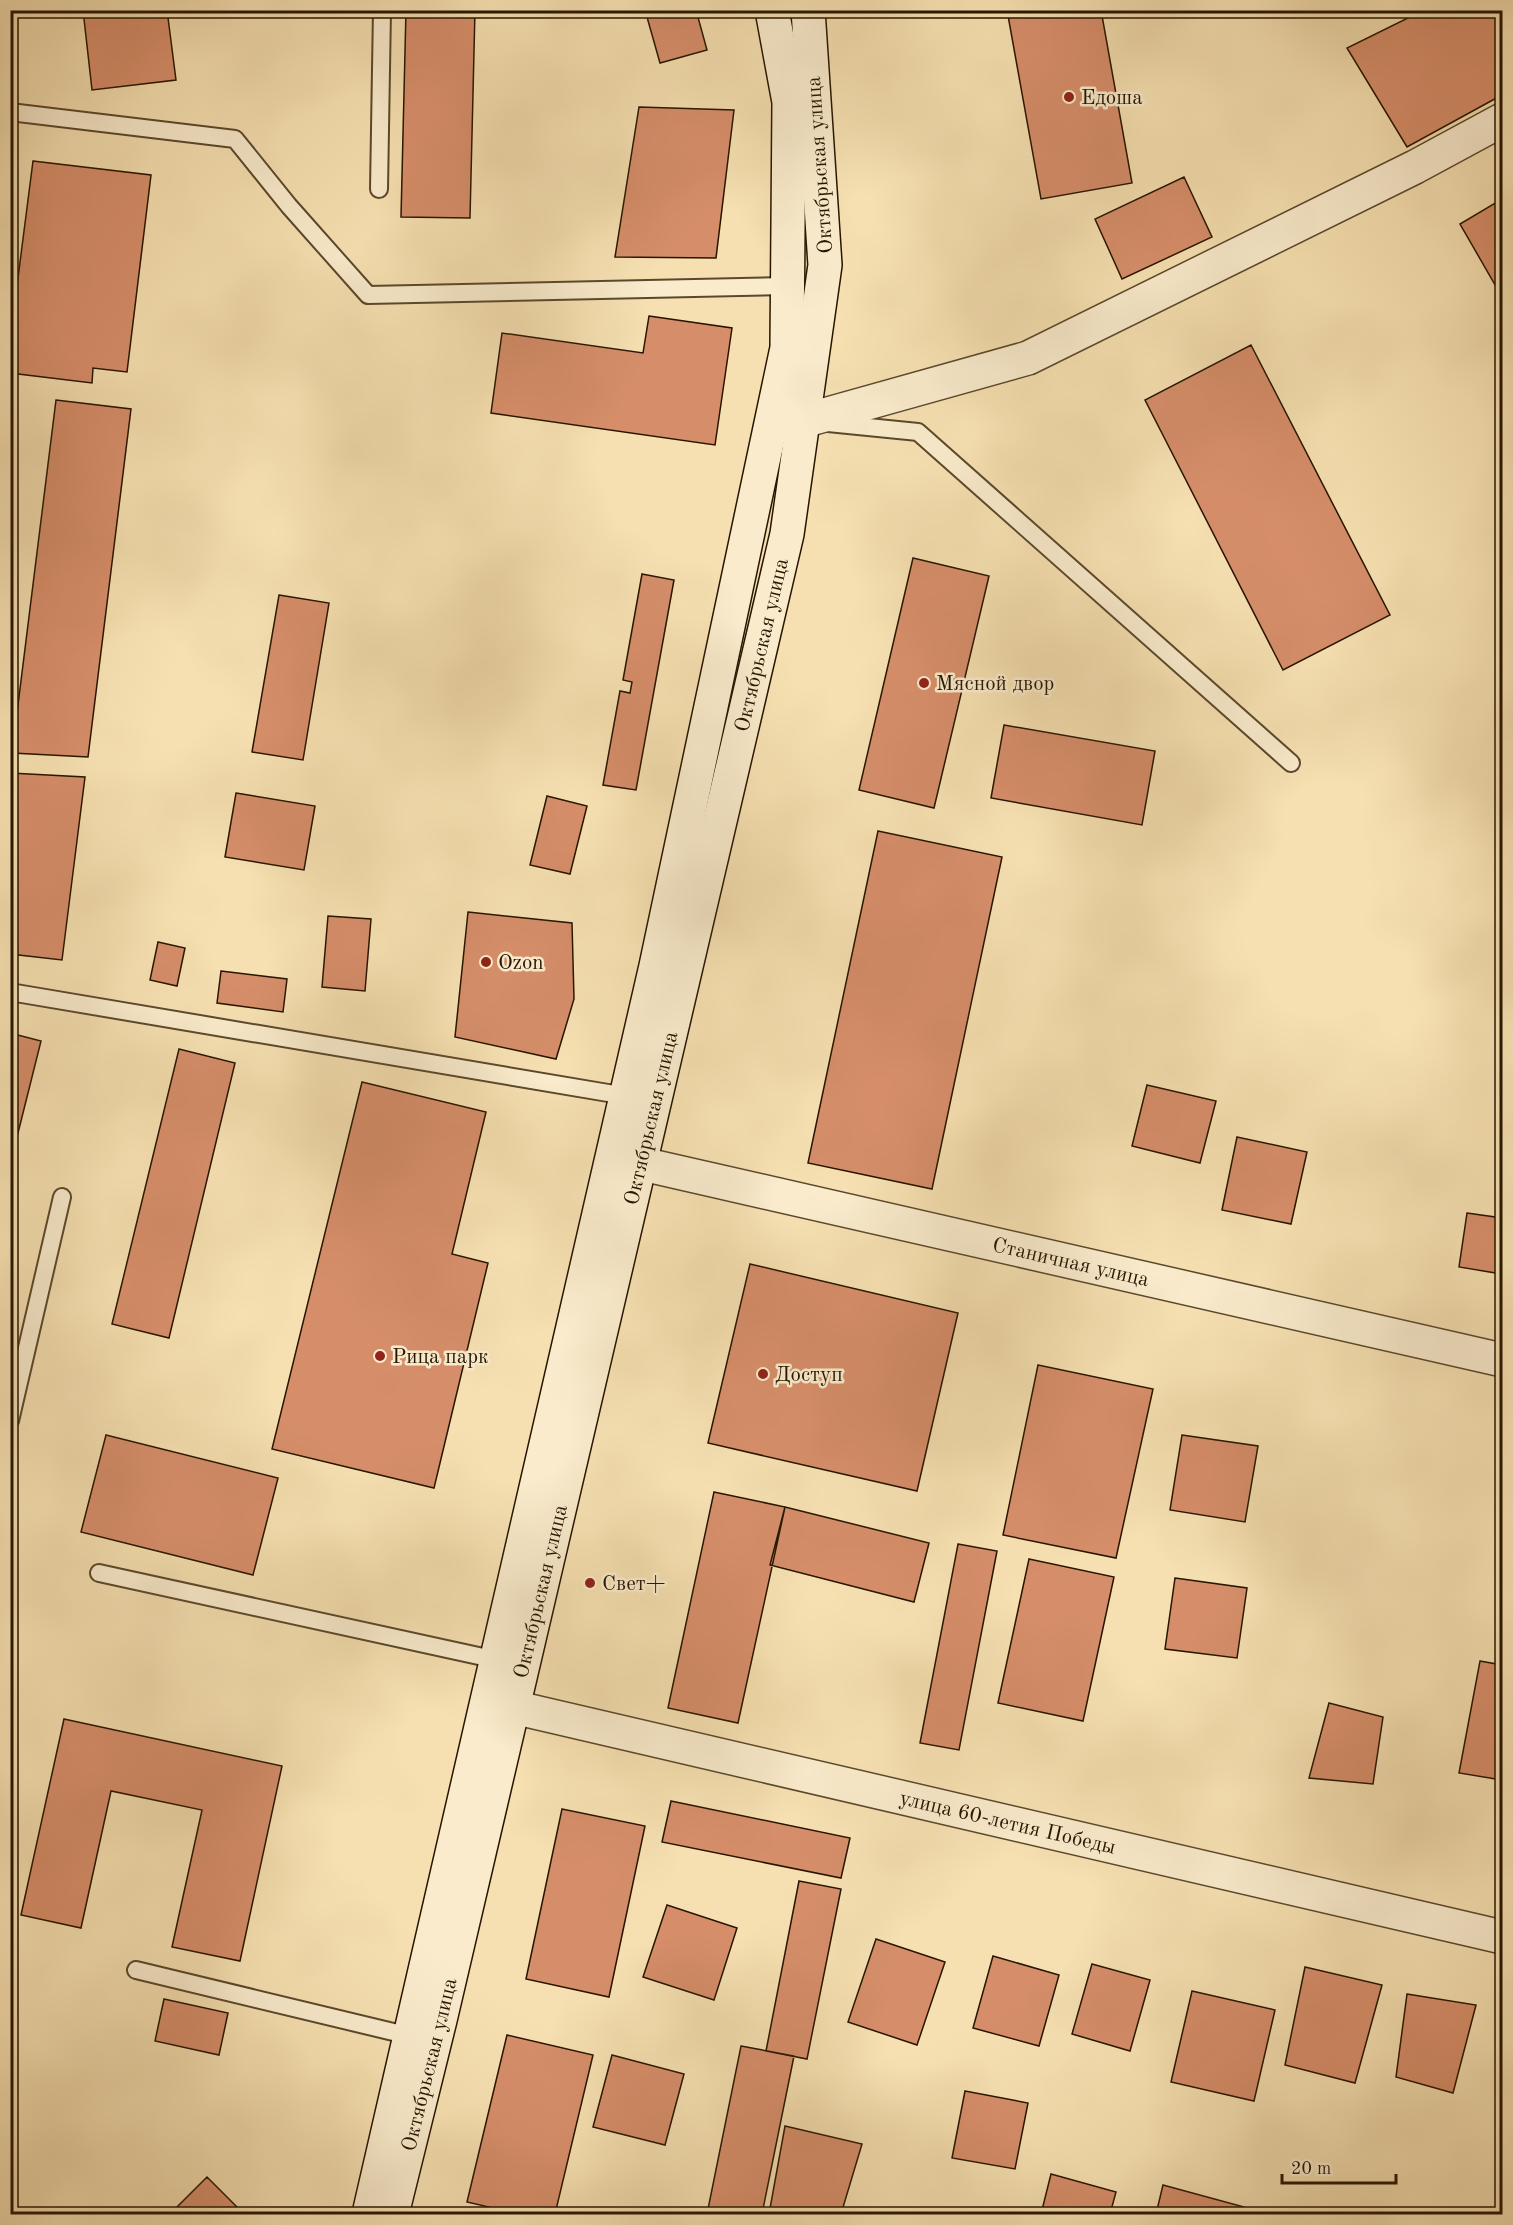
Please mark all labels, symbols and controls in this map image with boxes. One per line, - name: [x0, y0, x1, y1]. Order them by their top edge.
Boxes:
- street label: Октябрьская улица: [804, 76, 837, 254]
- place label: Едоша: [1081, 88, 1143, 109]
- marker: Едоша: [1062, 90, 1076, 104]
- street label: Октябрьская улица: [732, 556, 793, 734]
- place label: Мясной двор: [936, 674, 1054, 695]
- marker: Мясной двор: [917, 676, 931, 690]
- place label: Ozon: [498, 953, 544, 974]
- marker: Ozon: [479, 955, 493, 969]
- street label: Октябрьская улица: [622, 1029, 683, 1207]
- street label: Станичная улица: [990, 1235, 1151, 1291]
- place label: Рица парк: [392, 1347, 489, 1368]
- marker: Рица парк: [373, 1349, 387, 1363]
- place label: Доступ: [775, 1365, 843, 1386]
- marker: Доступ: [756, 1367, 770, 1381]
- street label: Октябрьская улица: [511, 1503, 572, 1681]
- place label: Свет+: [602, 1574, 665, 1595]
- marker: Свет+: [583, 1576, 597, 1590]
- street label: улица 60-летия Победы: [897, 1788, 1118, 1859]
- street label: Октябрьская улица: [399, 1976, 461, 2154]
- scale bar: [1282, 2147, 1396, 2185]
- text: 20 m: [1291, 2160, 1331, 2178]

